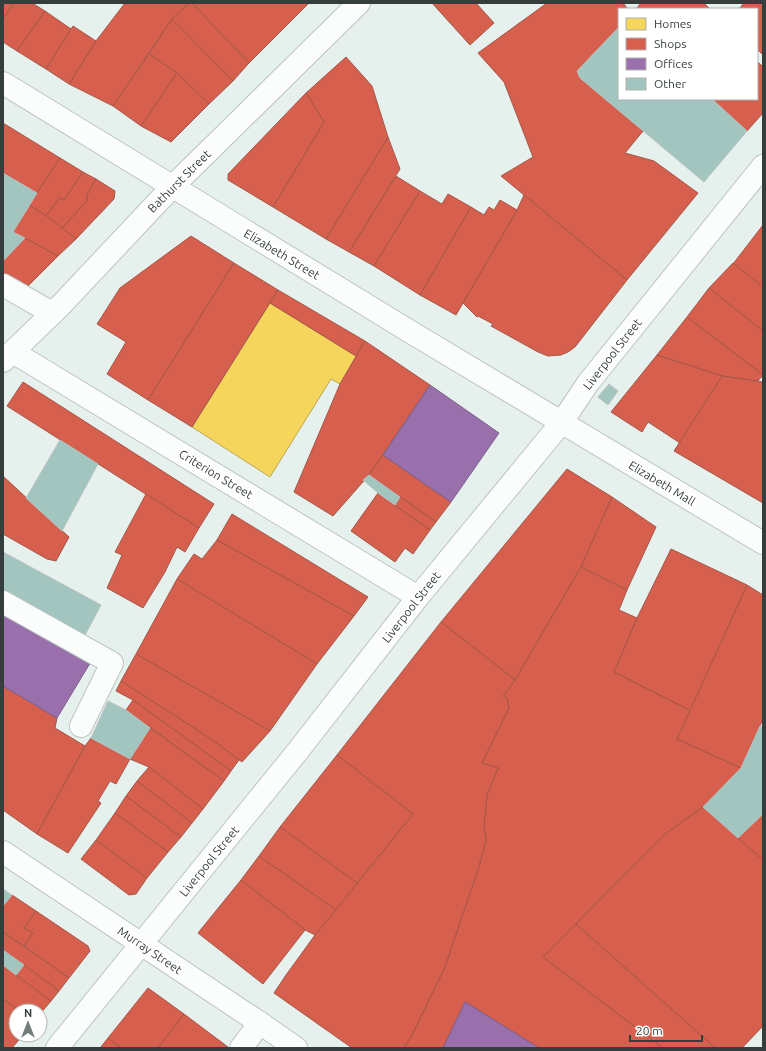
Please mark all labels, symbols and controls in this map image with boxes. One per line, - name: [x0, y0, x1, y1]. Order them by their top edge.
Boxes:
- legend: [618, 8, 758, 100]
- text: Homes: [654, 17, 692, 30]
- text: Shops: [654, 37, 686, 50]
- text: Offices: [654, 57, 693, 70]
- text: Other: [654, 77, 687, 90]
- street label: Bathurst Street: [145, 147, 213, 215]
- street label: Elizabeth Street: [242, 226, 322, 282]
- street label: Liverpool Street: [580, 316, 644, 392]
- street label: Criterion Street: [177, 447, 255, 501]
- street label: Elizabeth Mall: [626, 458, 698, 508]
- street label: Liverpool Street: [379, 569, 443, 645]
- street label: Liverpool Street: [177, 823, 241, 899]
- street label: Murray Street: [115, 924, 185, 976]
- north arrow: [8, 1003, 48, 1043]
- text: N: [24, 1007, 32, 1019]
- scale bar: [630, 1017, 702, 1043]
- text: 20 m: [636, 1024, 663, 1037]

